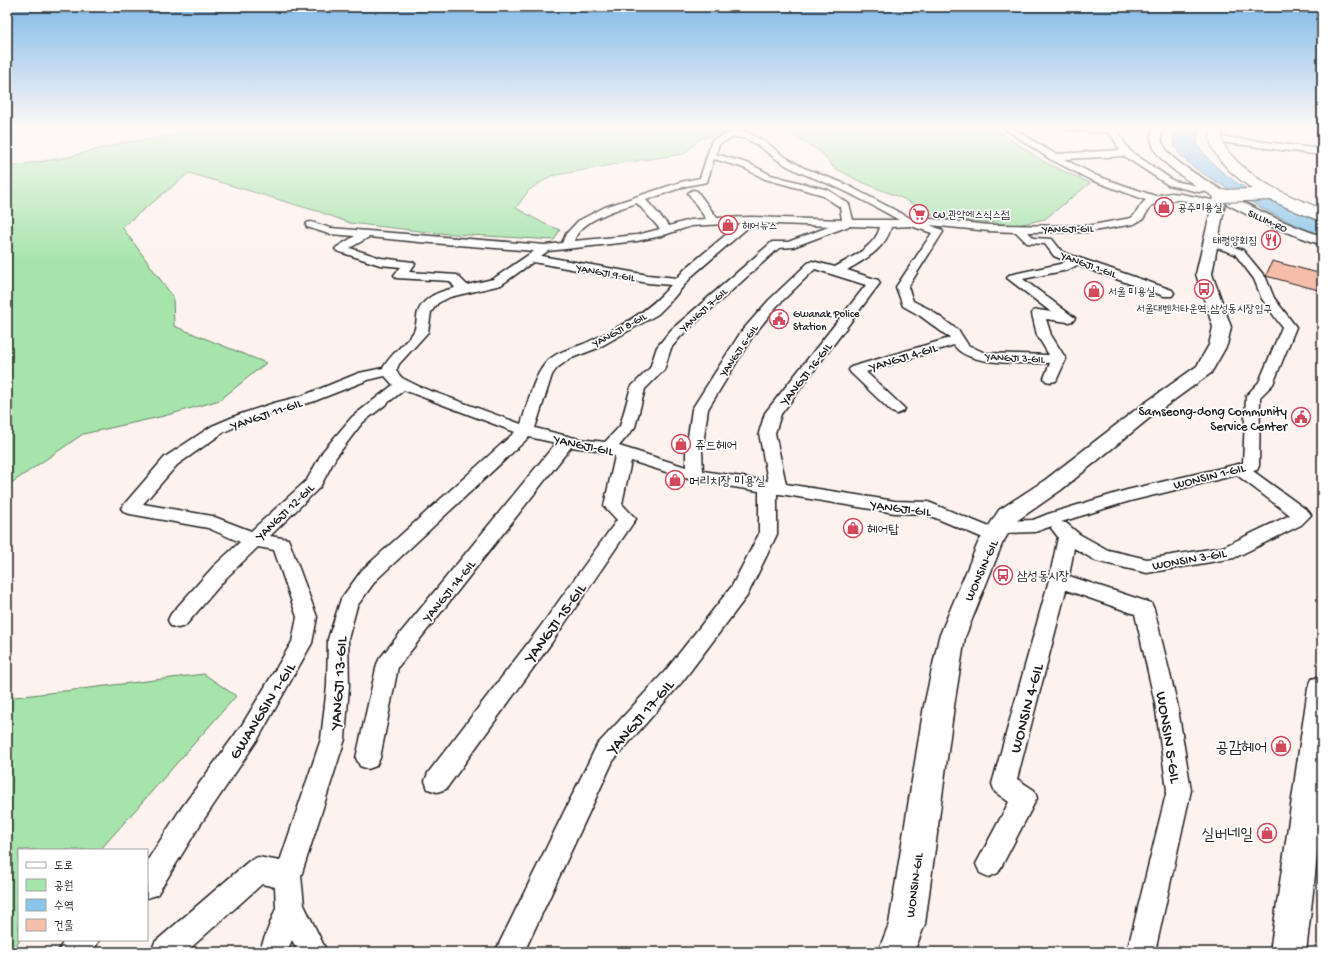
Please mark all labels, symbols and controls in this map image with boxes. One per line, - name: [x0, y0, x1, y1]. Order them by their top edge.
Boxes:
- shop icon: 공주미용실: [1153, 196, 1175, 218]
- supermarket icon: CU 관악에스식스점: [908, 203, 930, 225]
- place label: 공주미용실: [1178, 203, 1222, 215]
- street label: SILLIM-RO: [1246, 208, 1289, 236]
- place label: CU 관악에스식스점: [933, 210, 1010, 222]
- shop icon: 헤어뉴스: [717, 214, 739, 236]
- place label: 헤어뉴스: [742, 221, 777, 233]
- street label: YANGJI-GIL: [1041, 224, 1095, 236]
- restaurant icon: 태평양회집: [1260, 229, 1282, 251]
- place label: 태평양회집: [1213, 235, 1257, 248]
- street label: YANGJI 1-GIL: [1058, 250, 1119, 282]
- street label: YANGJI 9-GIL: [574, 263, 637, 285]
- bus stop icon: 서울대벤처타운역.삼성동시장입구: [1193, 278, 1215, 300]
- shop icon: 서울 미용실: [1083, 280, 1105, 302]
- street label: YANGJI 7-GIL: [677, 285, 731, 336]
- place label: 서울 미용실: [1108, 287, 1155, 299]
- place label: 서울대벤처타운역.삼성동시장입구: [1136, 304, 1272, 316]
- public building icon: Gwanak Police Station: [768, 308, 790, 330]
- place label: Gwanak Police Station: [793, 309, 860, 334]
- street label: YANGJI 8-GIL: [590, 311, 650, 351]
- street label: YANGJI 6-GIL: [718, 322, 762, 380]
- street label: YANGJI 16-GIL: [777, 339, 837, 410]
- street label: YANGJI 4-GIL: [867, 341, 940, 376]
- street label: YANGJI 3-GIL: [984, 351, 1046, 367]
- street label: YANGJI 11-GIL: [228, 396, 305, 435]
- place label: Samseong-dong Community Service Center: [1139, 405, 1288, 435]
- public building icon: Samseong-dong Community Service Center: [1290, 406, 1312, 428]
- street label: YANGJI-GIL: [551, 433, 616, 460]
- shop icon: 쥬드헤어: [670, 433, 692, 455]
- place label: 쥬드헤어: [695, 439, 737, 454]
- street label: WONSIN 1-GIL: [1172, 461, 1248, 494]
- shop icon: 머리치장 미용실: [664, 469, 686, 491]
- place label: 머리치장 미용실: [689, 475, 766, 490]
- street label: YANGJI 12-GIL: [253, 480, 319, 545]
- street label: YANGJI-GIL: [869, 498, 933, 521]
- shop icon: 헤어탑: [842, 517, 864, 539]
- place label: 헤어탑: [867, 523, 899, 538]
- street label: WONSIN-GIL: [962, 537, 1003, 604]
- street label: WONSIN 3-GIL: [1151, 546, 1229, 574]
- street label: YANGJI 14-GIL: [420, 557, 480, 626]
- bus stop icon: 삼성동시장: [992, 564, 1014, 586]
- place label: 삼성동시장: [1017, 570, 1069, 585]
- street label: YANGJI 15-GIL: [521, 580, 593, 669]
- street label: YANGJI 13-GIL: [328, 635, 353, 732]
- street label: GWANGSIN 1-GIL: [227, 659, 302, 764]
- street label: WONSIN 4-GIL: [1007, 661, 1050, 756]
- street label: YANGJI 17-GIL: [603, 676, 680, 761]
- street label: WONSIN 5-GIL: [1150, 690, 1183, 786]
- shop icon: 공감헤어: [1270, 735, 1292, 757]
- place label: 공감헤어: [1216, 740, 1267, 759]
- shop icon: 실버네일: [1256, 822, 1278, 844]
- place label: 실버네일: [1202, 827, 1253, 846]
- legend: [18, 849, 148, 941]
- street label: WONSIN-GIL: [904, 851, 928, 919]
- text: 도로: [54, 860, 73, 874]
- text: 공원: [54, 880, 73, 894]
- text: 수역: [54, 899, 74, 914]
- text: 건물: [54, 920, 74, 934]

